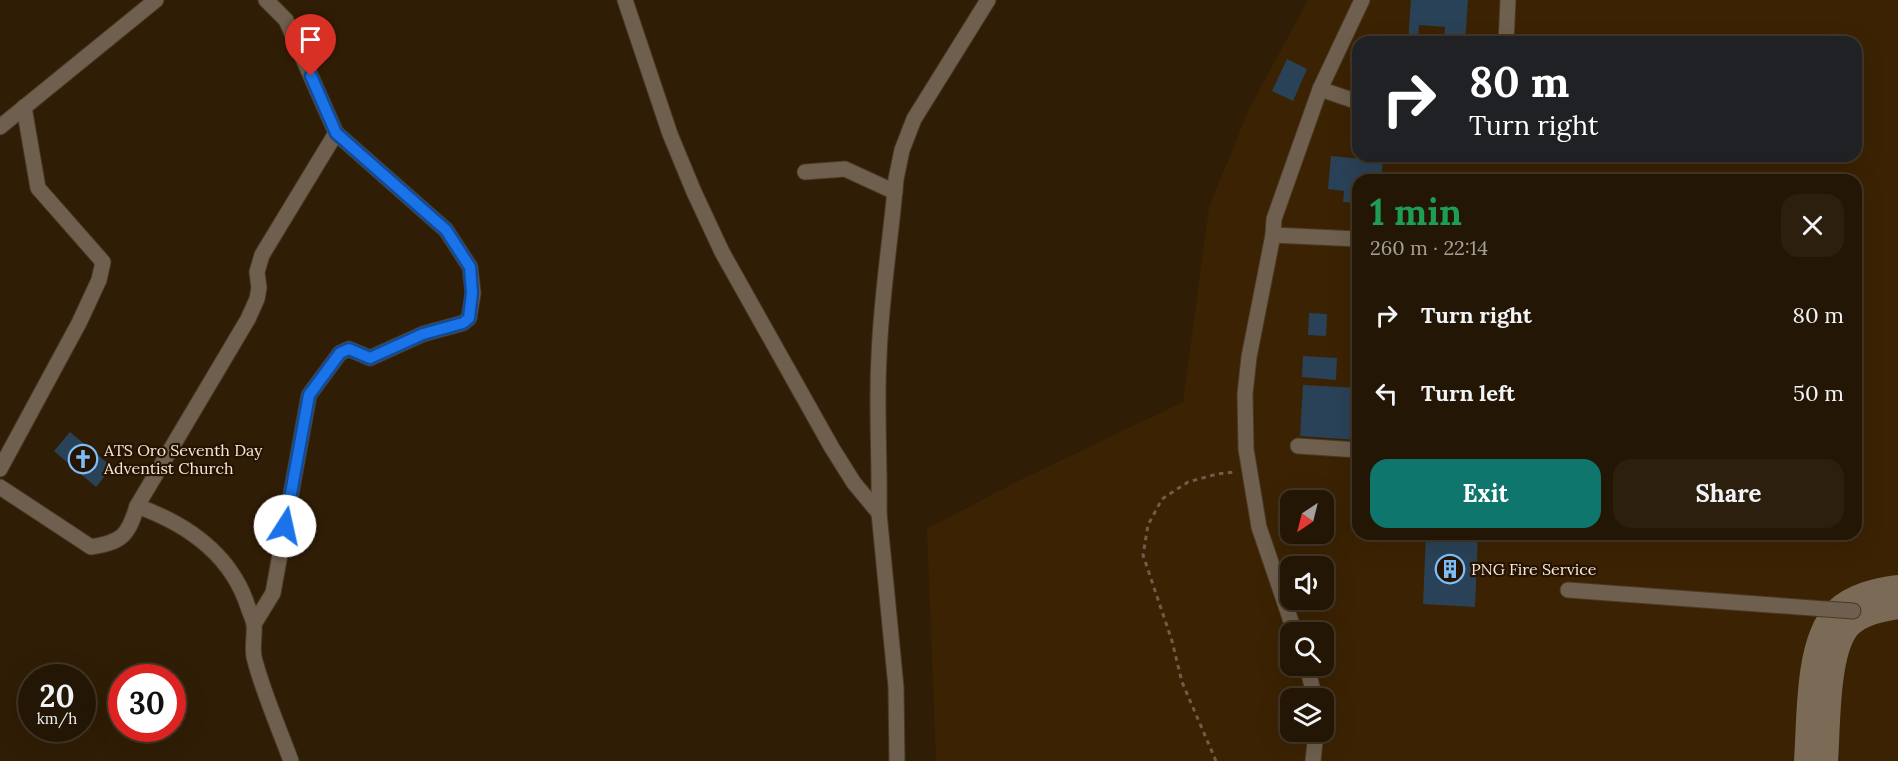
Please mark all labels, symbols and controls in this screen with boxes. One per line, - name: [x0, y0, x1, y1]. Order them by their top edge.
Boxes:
- pin: [285, 14, 336, 76]
- icon: arrive: [294, 23, 327, 56]
- text: 80 m: [1469, 55, 1569, 109]
- icon: right: [1370, 60, 1448, 138]
- text: Turn right: [1469, 108, 1598, 142]
- text: 1 min: [1370, 189, 1462, 235]
- button: close: [1781, 194, 1844, 257]
- text: 260 m · 22:14: [1370, 235, 1488, 260]
- icon: right: [1370, 299, 1403, 332]
- text: Turn right: [1421, 301, 1532, 329]
- text: 80 m: [1793, 301, 1844, 329]
- icon: left: [1370, 377, 1403, 410]
- text: Turn left: [1421, 379, 1515, 407]
- text: 50 m: [1793, 379, 1844, 407]
- place label: ATS Oro Seventh Day Adventist Church: [103, 440, 263, 478]
- church icon: ATS Oro Seventh Day Adventist Church: [67, 443, 99, 475]
- button: Exit: [1370, 459, 1601, 528]
- button: Share: [1613, 459, 1844, 528]
- north arrow: [1280, 490, 1334, 544]
- map controls: [1280, 490, 1334, 742]
- position arrow: [253, 494, 317, 558]
- building icon: PNG Fire Service: [1434, 553, 1466, 585]
- button: sound: [1280, 556, 1334, 610]
- place label: PNG Fire Service: [1471, 559, 1597, 579]
- button: search: [1280, 622, 1334, 676]
- speed limit sign: 30: [108, 664, 186, 742]
- text: 20: [39, 677, 75, 715]
- button: layers: [1280, 688, 1334, 742]
- text: km/h: [37, 709, 77, 728]

